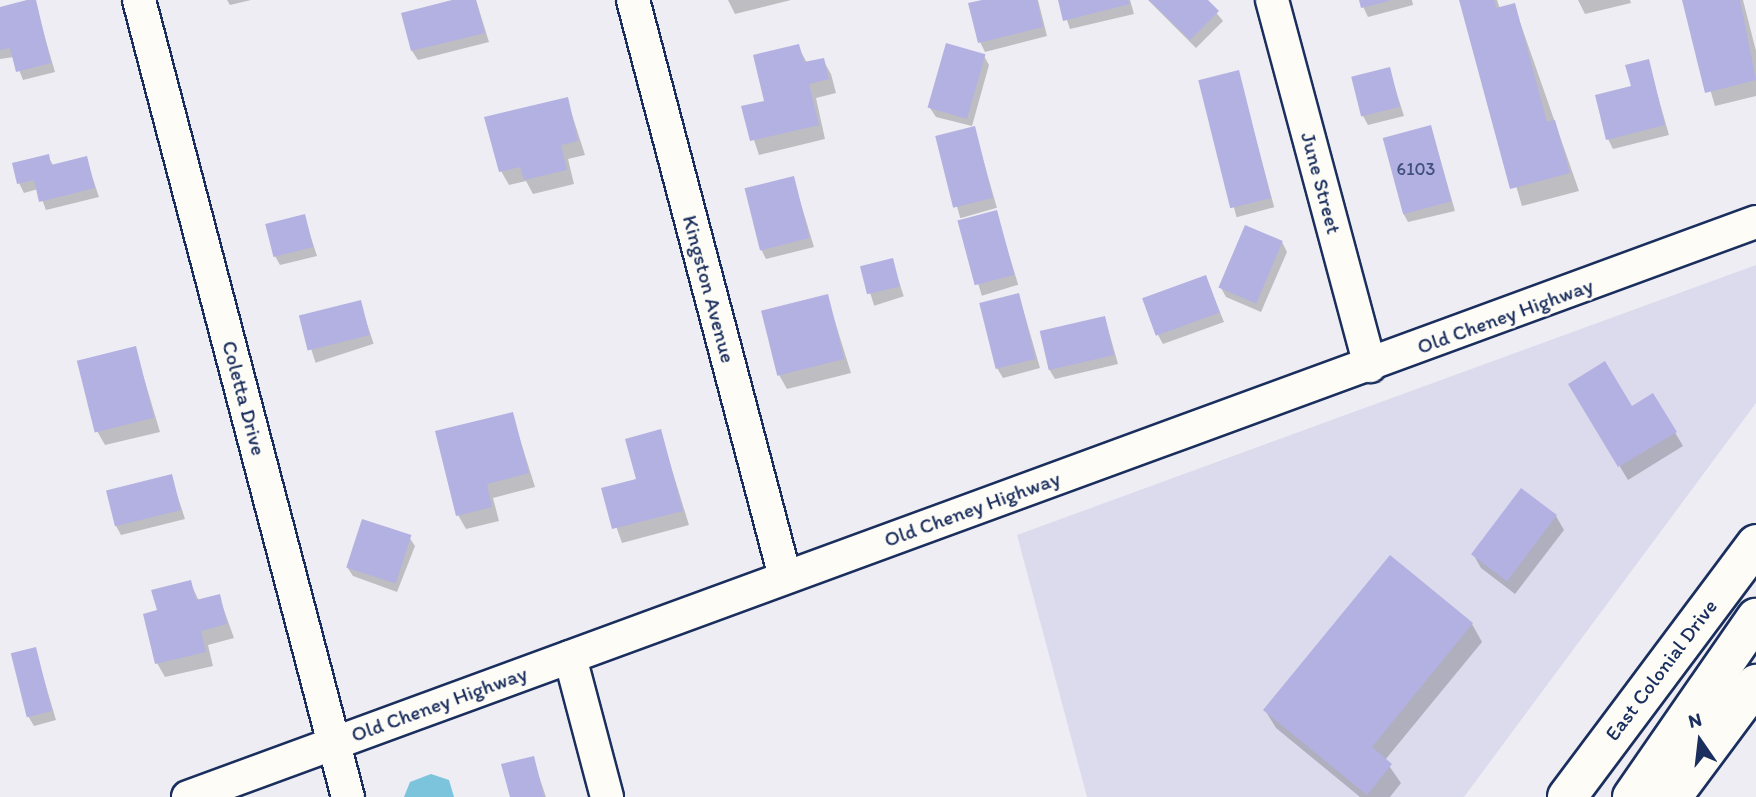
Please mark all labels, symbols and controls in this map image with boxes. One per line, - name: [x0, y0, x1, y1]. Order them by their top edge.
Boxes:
- street label: June Street: [1295, 130, 1347, 236]
- house number: 6103: [1397, 158, 1435, 180]
- street label: Kingston Avenue: [677, 213, 741, 365]
- street label: Old Cheney Highway: [1414, 273, 1596, 359]
- street label: Coletta Drive: [217, 338, 271, 458]
- street label: Old Cheney Highway: [881, 466, 1063, 552]
- street label: East Colonial Drive: [1600, 594, 1722, 746]
- street label: Old Cheney Highway: [348, 661, 530, 747]
- north arrow: [1665, 706, 1735, 776]
- text: N: [1686, 707, 1704, 733]

